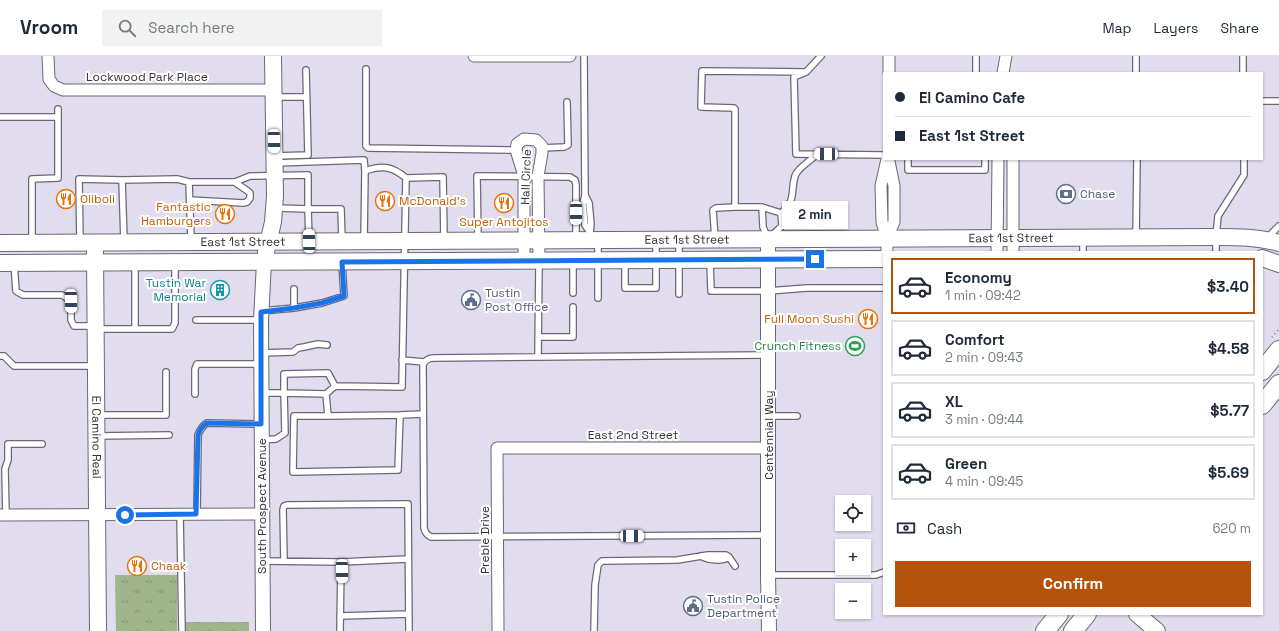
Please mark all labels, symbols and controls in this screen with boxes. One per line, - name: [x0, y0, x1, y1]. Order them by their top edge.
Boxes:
- search box: [102, 10, 382, 46]
- text: Vroom: [20, 15, 78, 40]
- icon: search: [116, 17, 138, 39]
- text: Search here: [148, 18, 235, 37]
- text: Map: [1102, 19, 1132, 37]
- text: Layers: [1154, 19, 1198, 37]
- text: Share: [1220, 19, 1259, 37]
- street label: Lockwood Park Place: [86, 69, 208, 85]
- text: El Camino Cafe: [919, 88, 1025, 107]
- text: East 1st Street: [919, 126, 1025, 145]
- car: [268, 129, 280, 153]
- car: [814, 148, 838, 160]
- street label: Hall Circle: [517, 149, 535, 205]
- bank icon: Chase: [1055, 183, 1077, 205]
- place label: Chase: [1080, 186, 1115, 202]
- restaurant icon: Oliboli: [55, 188, 77, 210]
- restaurant icon: McDonald's: [374, 190, 396, 212]
- place label: Oliboli: [80, 191, 115, 207]
- restaurant icon: Super Antojitos: [493, 192, 515, 214]
- place label: McDonald's: [399, 193, 466, 209]
- place label: Fantastic Hamburgers: [141, 199, 211, 229]
- car: [570, 201, 582, 225]
- callout: 2 min: [782, 201, 848, 229]
- restaurant icon: Fantastic Hamburgers: [214, 203, 236, 225]
- text: 2 min: [798, 206, 832, 223]
- place label: Super Antojitos: [459, 214, 549, 230]
- car: [303, 229, 315, 253]
- street label: East 1st Street: [968, 230, 1054, 246]
- street label: East 1st Street: [644, 231, 730, 248]
- street label: East 1st Street: [200, 234, 286, 250]
- route end: [806, 250, 824, 268]
- icon: car: [897, 268, 933, 304]
- text: Economy: [945, 268, 1012, 287]
- place label: Tustin War Memorial: [146, 275, 206, 305]
- text: $3.40: [1207, 277, 1249, 296]
- building icon: Tustin War Memorial: [209, 279, 231, 301]
- place label: Tustin Post Office: [485, 285, 548, 315]
- text: 1 min · 09:42: [945, 287, 1021, 304]
- car: [65, 289, 77, 313]
- public building icon: Tustin Post Office: [460, 289, 482, 311]
- restaurant icon: Full Moon Sushi: [857, 308, 879, 330]
- place label: Full Moon Sushi: [764, 311, 854, 327]
- icon: car: [897, 330, 933, 366]
- text: Comfort: [945, 330, 1005, 349]
- sports icon: Crunch Fitness: [844, 335, 866, 357]
- place label: Crunch Fitness: [754, 338, 841, 354]
- text: $4.58: [1208, 339, 1249, 358]
- text: 2 min · 09:43: [945, 349, 1023, 366]
- street label: Centennial Way: [761, 390, 777, 480]
- icon: car: [897, 392, 933, 428]
- text: XL: [945, 392, 963, 411]
- street label: El Camino Real: [88, 395, 105, 479]
- text: $5.77: [1210, 401, 1249, 420]
- text: 3 min · 09:44: [945, 411, 1023, 428]
- street label: East 2nd Street: [588, 427, 678, 443]
- street label: South Prospect Avenue: [254, 438, 270, 574]
- icon: car: [897, 454, 933, 490]
- text: Green: [945, 454, 987, 473]
- text: $5.69: [1208, 463, 1249, 482]
- text: 4 min · 09:45: [945, 473, 1023, 490]
- map controls: [835, 495, 871, 619]
- button: locate: [835, 495, 871, 531]
- route start: [116, 506, 134, 524]
- street label: Preble Drive: [477, 506, 493, 574]
- icon: cash: [895, 517, 917, 539]
- text: Cash: [927, 519, 962, 538]
- text: 620 m: [1212, 520, 1251, 537]
- car: [620, 530, 644, 542]
- button: +: [835, 539, 871, 575]
- restaurant icon: Chaak: [126, 555, 148, 577]
- place label: Chaak: [151, 558, 187, 574]
- car: [336, 559, 348, 583]
- button: Confirm: [895, 561, 1251, 607]
- button: −: [835, 583, 871, 619]
- place label: Tustin Police Department: [707, 591, 780, 621]
- public building icon: Tustin Police Department: [682, 595, 704, 617]

